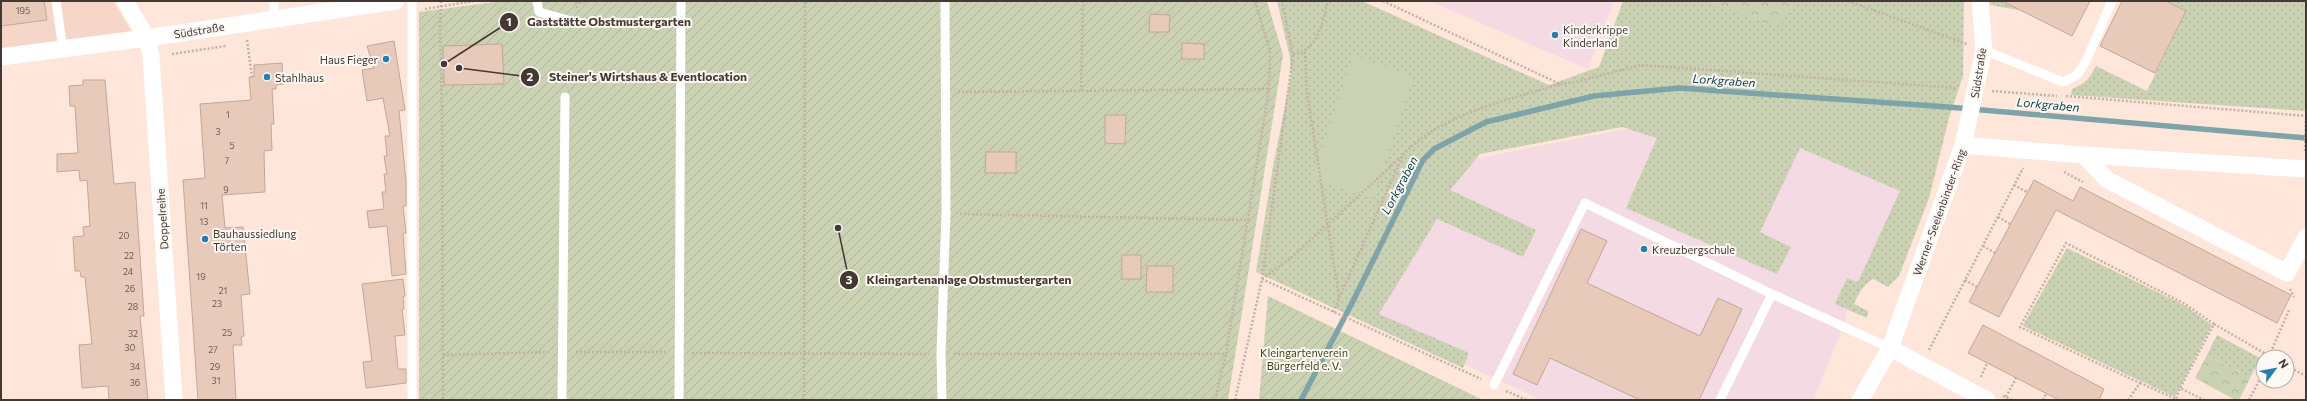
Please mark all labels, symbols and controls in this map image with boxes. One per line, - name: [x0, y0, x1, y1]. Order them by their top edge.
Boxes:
- house number: 195: [16, 5, 30, 16]
- callout: Gaststätte Obstmustergarten: [499, 10, 699, 34]
- text: 1: [506, 14, 512, 28]
- text: Gaststätte Obstmustergarten: [527, 14, 691, 28]
- street label: Südstraße: [173, 20, 225, 40]
- place label: Kinderkrippe Kinderland: [1563, 23, 1628, 49]
- marker: Kinderkrippe Kinderland: [1550, 30, 1560, 40]
- street label: Südstraße: [1968, 47, 1988, 99]
- place label: Haus Fieger: [320, 53, 379, 66]
- marker: Haus Fieger: [381, 54, 391, 64]
- callout: Steiner's Wirtshaus & Eventlocation: [520, 65, 755, 89]
- text: 2: [527, 69, 534, 83]
- text: Steiner's Wirtshaus & Eventlocation: [549, 69, 747, 83]
- place label: Stahlhaus: [275, 71, 324, 84]
- water label: Lorkgraben: [1692, 71, 1756, 89]
- marker: Stahlhaus: [262, 72, 272, 82]
- water label: Lorkgraben: [2016, 94, 2080, 114]
- house number: 1: [226, 109, 230, 120]
- house number: 3: [215, 126, 221, 137]
- house number: 5: [229, 140, 235, 151]
- street label: Werner-Seelenbinder-Ring: [1910, 147, 1968, 277]
- water label: Lorkgraben: [1378, 154, 1420, 216]
- house number: 7: [225, 155, 230, 166]
- house number: 9: [223, 184, 229, 195]
- street label: Doppelreihe: [153, 188, 171, 250]
- house number: 11: [200, 200, 208, 211]
- house number: 13: [200, 216, 208, 227]
- place label: Bauhaussiedlung Törten: [213, 227, 296, 253]
- house number: 20: [119, 230, 130, 241]
- marker: Bauhaussiedlung Törten: [200, 234, 210, 244]
- place label: Kreuzbergschule: [1652, 243, 1735, 256]
- marker: Kreuzbergschule: [1639, 244, 1649, 254]
- house number: 22: [124, 250, 134, 261]
- house number: 24: [123, 266, 134, 277]
- callout: Kleingartenanlage Obstmustergarten: [839, 268, 1080, 292]
- house number: 19: [196, 271, 206, 282]
- text: 3: [846, 272, 853, 286]
- text: Kleingartenanlage Obstmustergarten: [867, 272, 1071, 286]
- house number: 26: [125, 283, 135, 294]
- house number: 21: [219, 285, 227, 296]
- house number: 23: [212, 298, 222, 309]
- house number: 28: [128, 301, 138, 312]
- house number: 25: [222, 327, 232, 338]
- house number: 32: [128, 328, 138, 339]
- house number: 30: [124, 342, 136, 353]
- house number: 27: [208, 344, 218, 355]
- park label: Kleingartenverein Bürgerfeld e. V.: [1260, 346, 1348, 372]
- north arrow: [2255, 349, 2295, 389]
- text: N: [2276, 356, 2292, 370]
- house number: 34: [130, 361, 141, 372]
- house number: 29: [210, 361, 220, 372]
- house number: 31: [212, 375, 220, 386]
- house number: 36: [130, 377, 140, 388]

